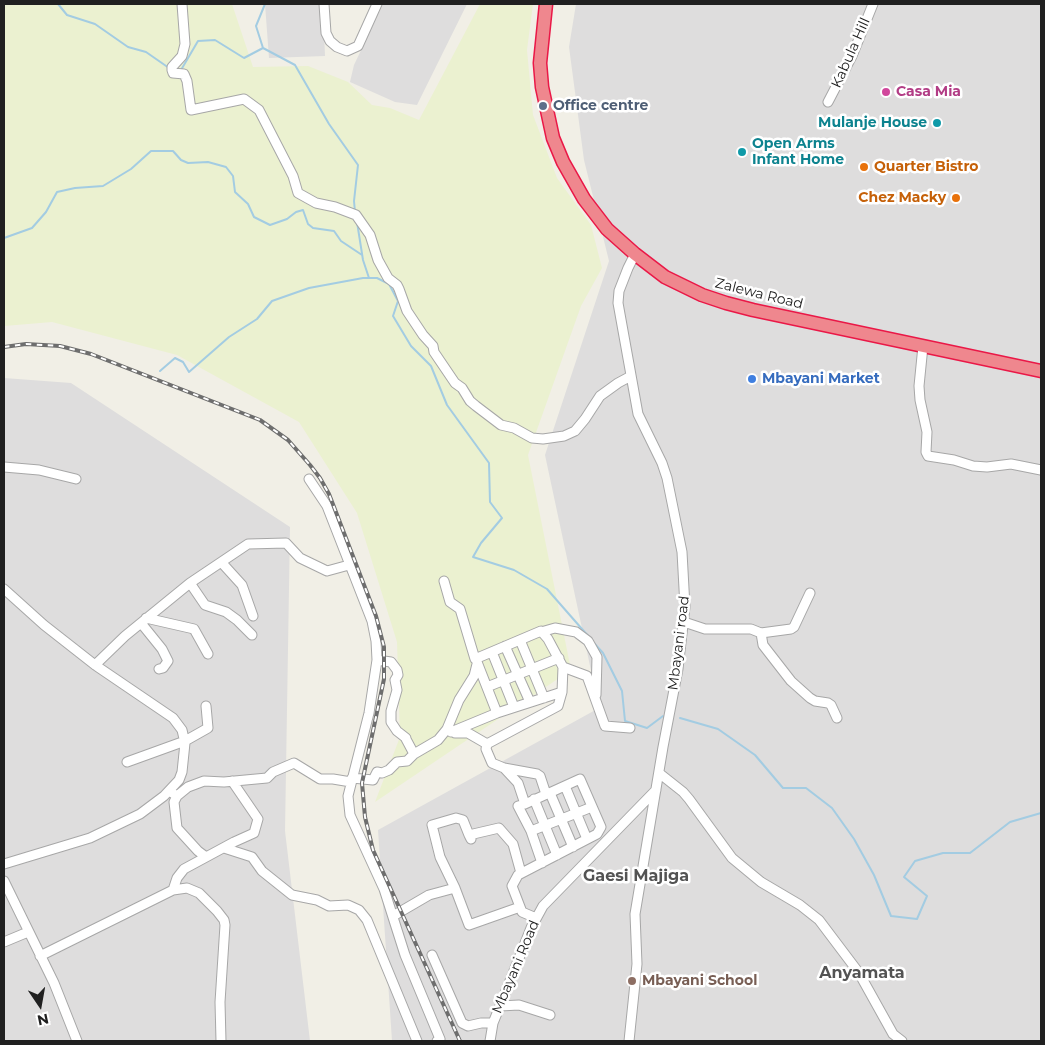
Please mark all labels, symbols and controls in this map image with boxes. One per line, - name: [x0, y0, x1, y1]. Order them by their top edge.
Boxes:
- street label: Kabula Hill: [828, 15, 874, 91]
- place label: Casa Mia: [896, 84, 961, 100]
- marker: Casa Mia: [880, 86, 892, 98]
- place label: Office centre: [553, 98, 648, 114]
- marker: Office centre: [537, 100, 549, 112]
- place label: Mulanje House: [818, 115, 927, 131]
- marker: Mulanje House: [931, 117, 943, 129]
- place label: Open Arms Infant Home: [752, 136, 844, 168]
- marker: Open Arms Infant Home: [736, 146, 748, 158]
- place label: Quarter Bistro: [874, 159, 979, 175]
- marker: Quarter Bistro: [858, 161, 870, 173]
- place label: Chez Macky: [858, 190, 946, 206]
- marker: Chez Macky: [950, 192, 962, 204]
- street label: Zalewa Road: [713, 275, 805, 313]
- place label: Mbayani Market: [762, 371, 880, 387]
- marker: Mbayani Market: [746, 373, 758, 385]
- street label: Mbayani road: [665, 595, 693, 691]
- district label: Gaesi Majiga: [583, 866, 689, 886]
- street label: Mbayani Road: [489, 918, 543, 1016]
- district label: Anyamata: [819, 963, 905, 983]
- place label: Mbayani School: [642, 973, 757, 989]
- marker: Mbayani School: [626, 975, 638, 987]
- north arrow: [15, 980, 65, 1030]
- text: N: [36, 1010, 51, 1030]

